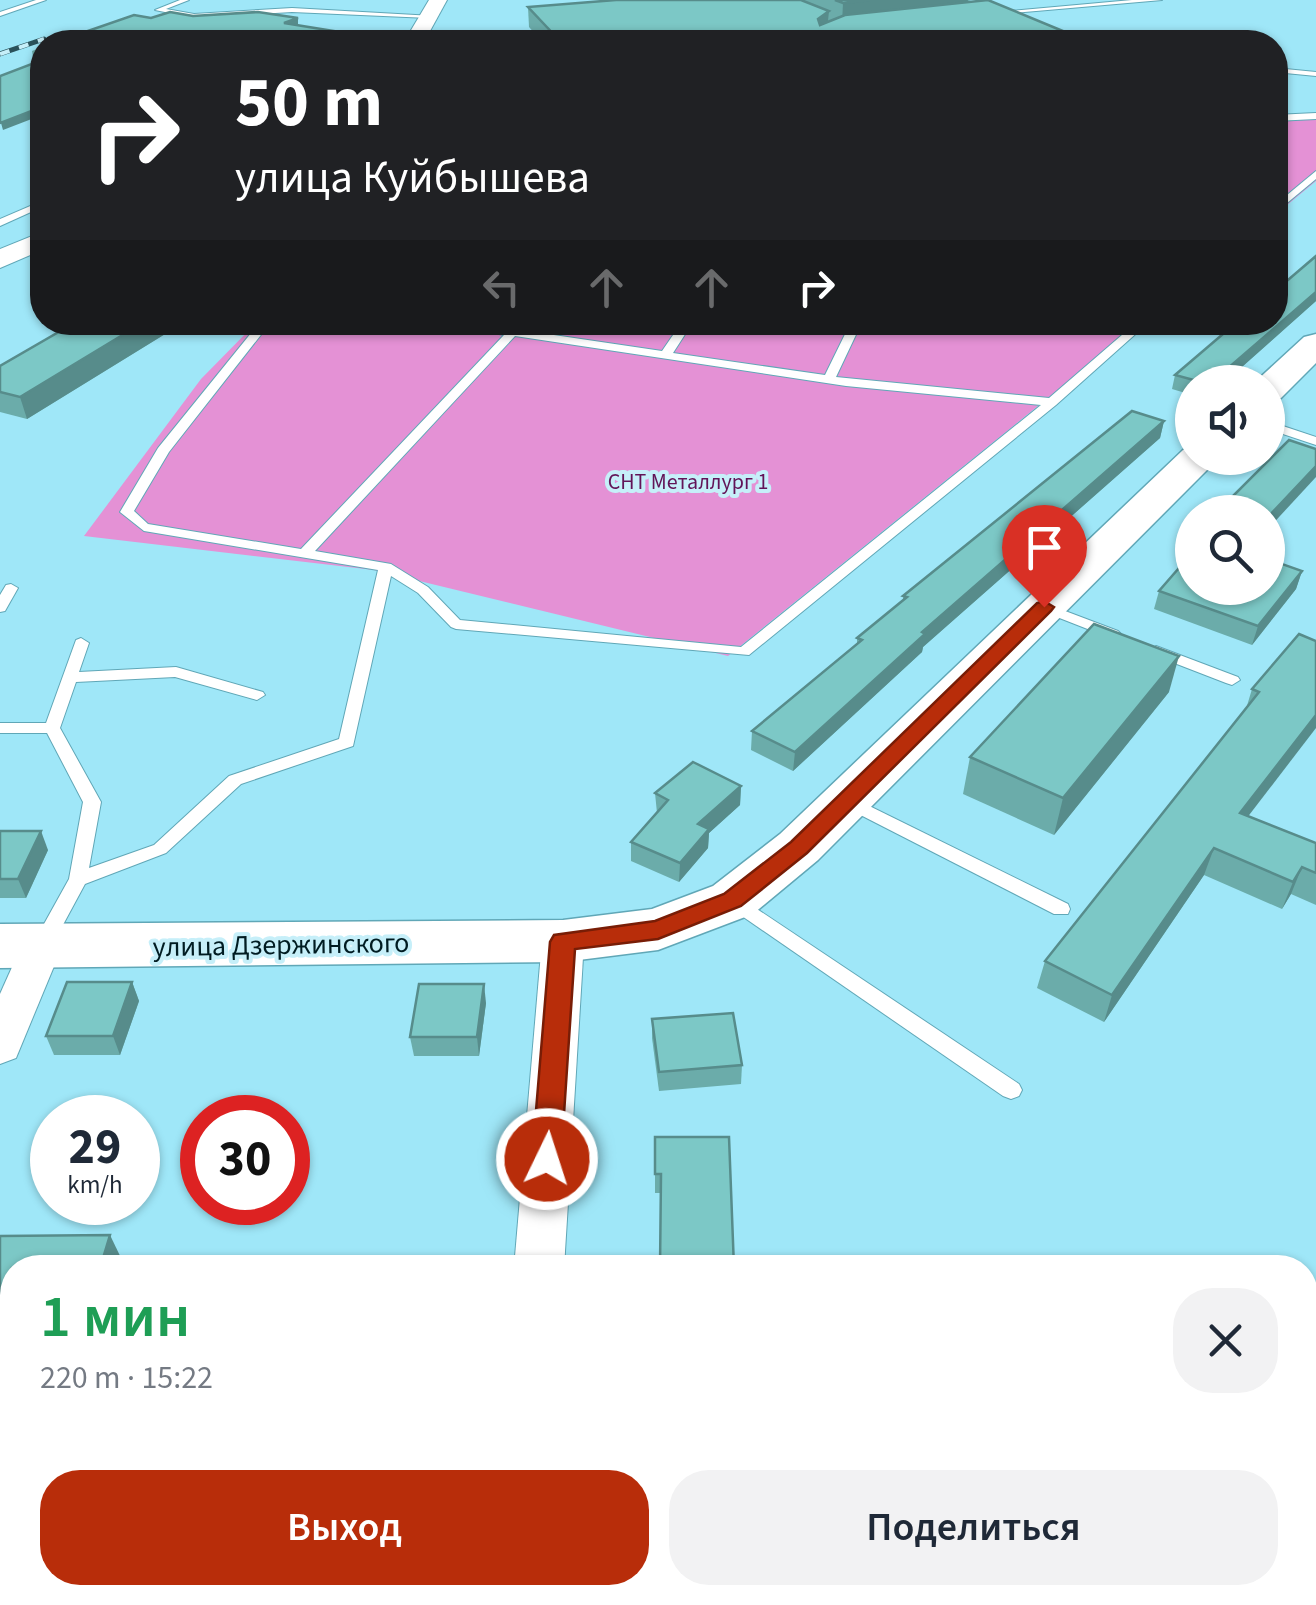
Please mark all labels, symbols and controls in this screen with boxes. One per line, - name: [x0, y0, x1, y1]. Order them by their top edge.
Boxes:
- text: 50 m: [235, 53, 383, 153]
- icon: right: [70, 70, 200, 200]
- text: улица Куйбышева: [235, 146, 590, 210]
- icon: left: [474, 260, 529, 315]
- icon: ahead: [579, 260, 634, 315]
- icon: ahead: [684, 260, 739, 315]
- icon: right: [789, 260, 844, 315]
- map controls: [1175, 365, 1285, 605]
- button: sound: [1175, 365, 1285, 475]
- park label: СНТ Металлург 1: [608, 466, 768, 498]
- button: search: [1175, 495, 1285, 605]
- pin: [1002, 505, 1087, 608]
- icon: arrive: [1017, 520, 1072, 575]
- street label: улица Дзержинского: [152, 923, 410, 967]
- speed limit sign: 30: [180, 1095, 310, 1225]
- position arrow: [495, 1107, 599, 1211]
- text: 29: [69, 1112, 121, 1183]
- text: km/h: [67, 1167, 123, 1203]
- text: 1 мин: [40, 1275, 190, 1360]
- button: close: [1173, 1288, 1278, 1393]
- text: 220 m · 15:22: [40, 1355, 213, 1401]
- button: Выход: [40, 1470, 649, 1585]
- button: Поделиться: [669, 1470, 1278, 1585]

